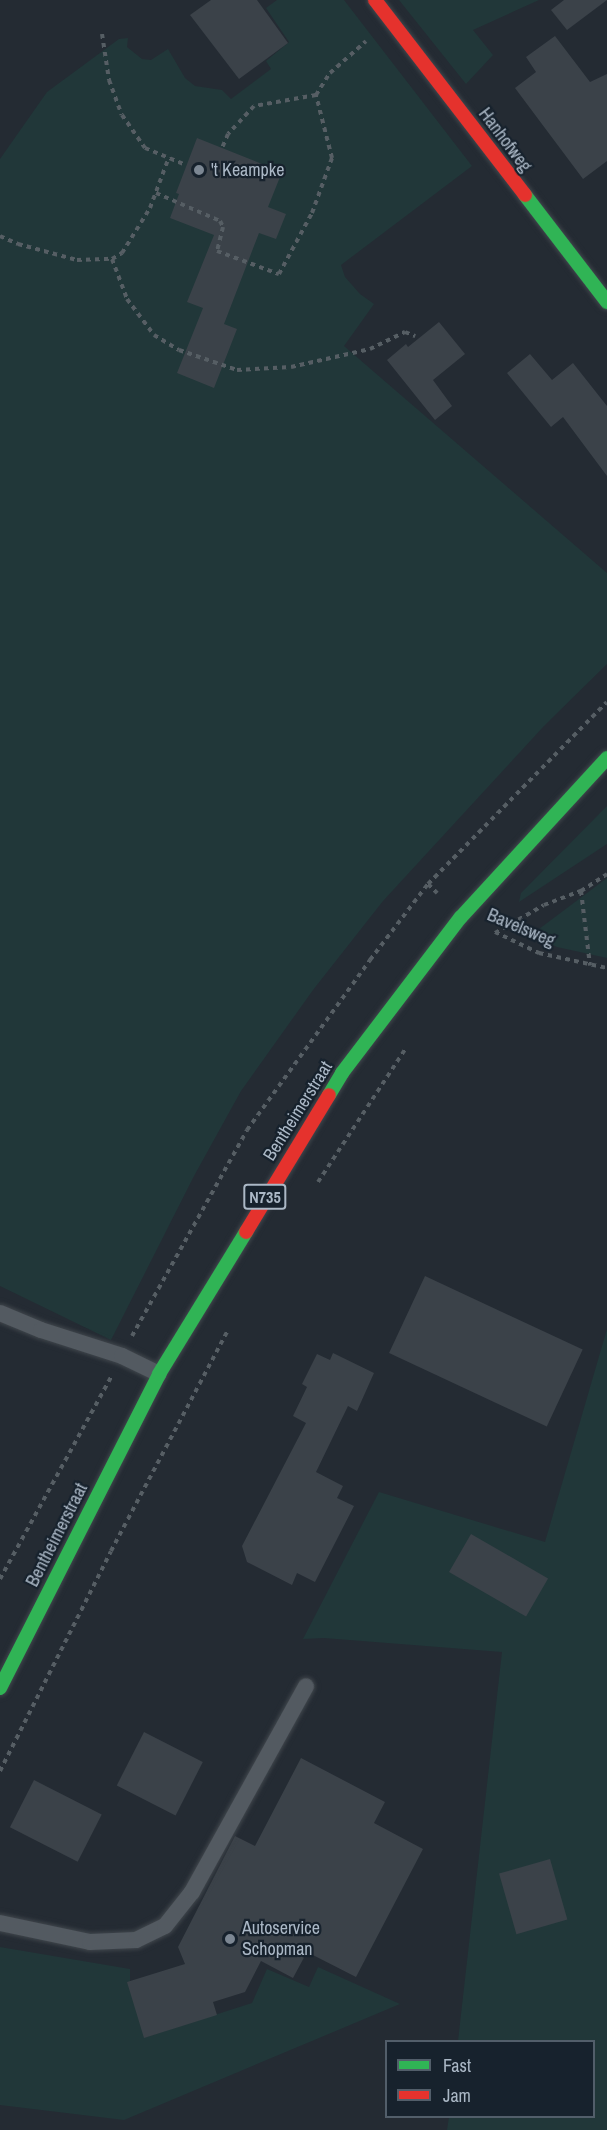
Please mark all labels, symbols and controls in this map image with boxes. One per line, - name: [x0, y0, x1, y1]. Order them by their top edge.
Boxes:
- street label: Hanhofweg: [474, 104, 536, 176]
- place label: 't Keampke: [211, 159, 284, 181]
- marker: 't Keampke: [192, 163, 206, 177]
- street label: Bavelsweg: [484, 904, 558, 952]
- street label: Bentheimerstraat: [259, 1057, 337, 1165]
- road number: N735: [242, 1184, 288, 1210]
- street label: Bentheimerstraat: [22, 1480, 92, 1590]
- place label: Autoservice Schopman: [242, 1918, 320, 1960]
- marker: Autoservice Schopman: [223, 1932, 237, 1946]
- legend: [385, 2040, 595, 2118]
- text: Fast: [443, 2053, 471, 2078]
- text: Jam: [443, 2083, 471, 2108]

